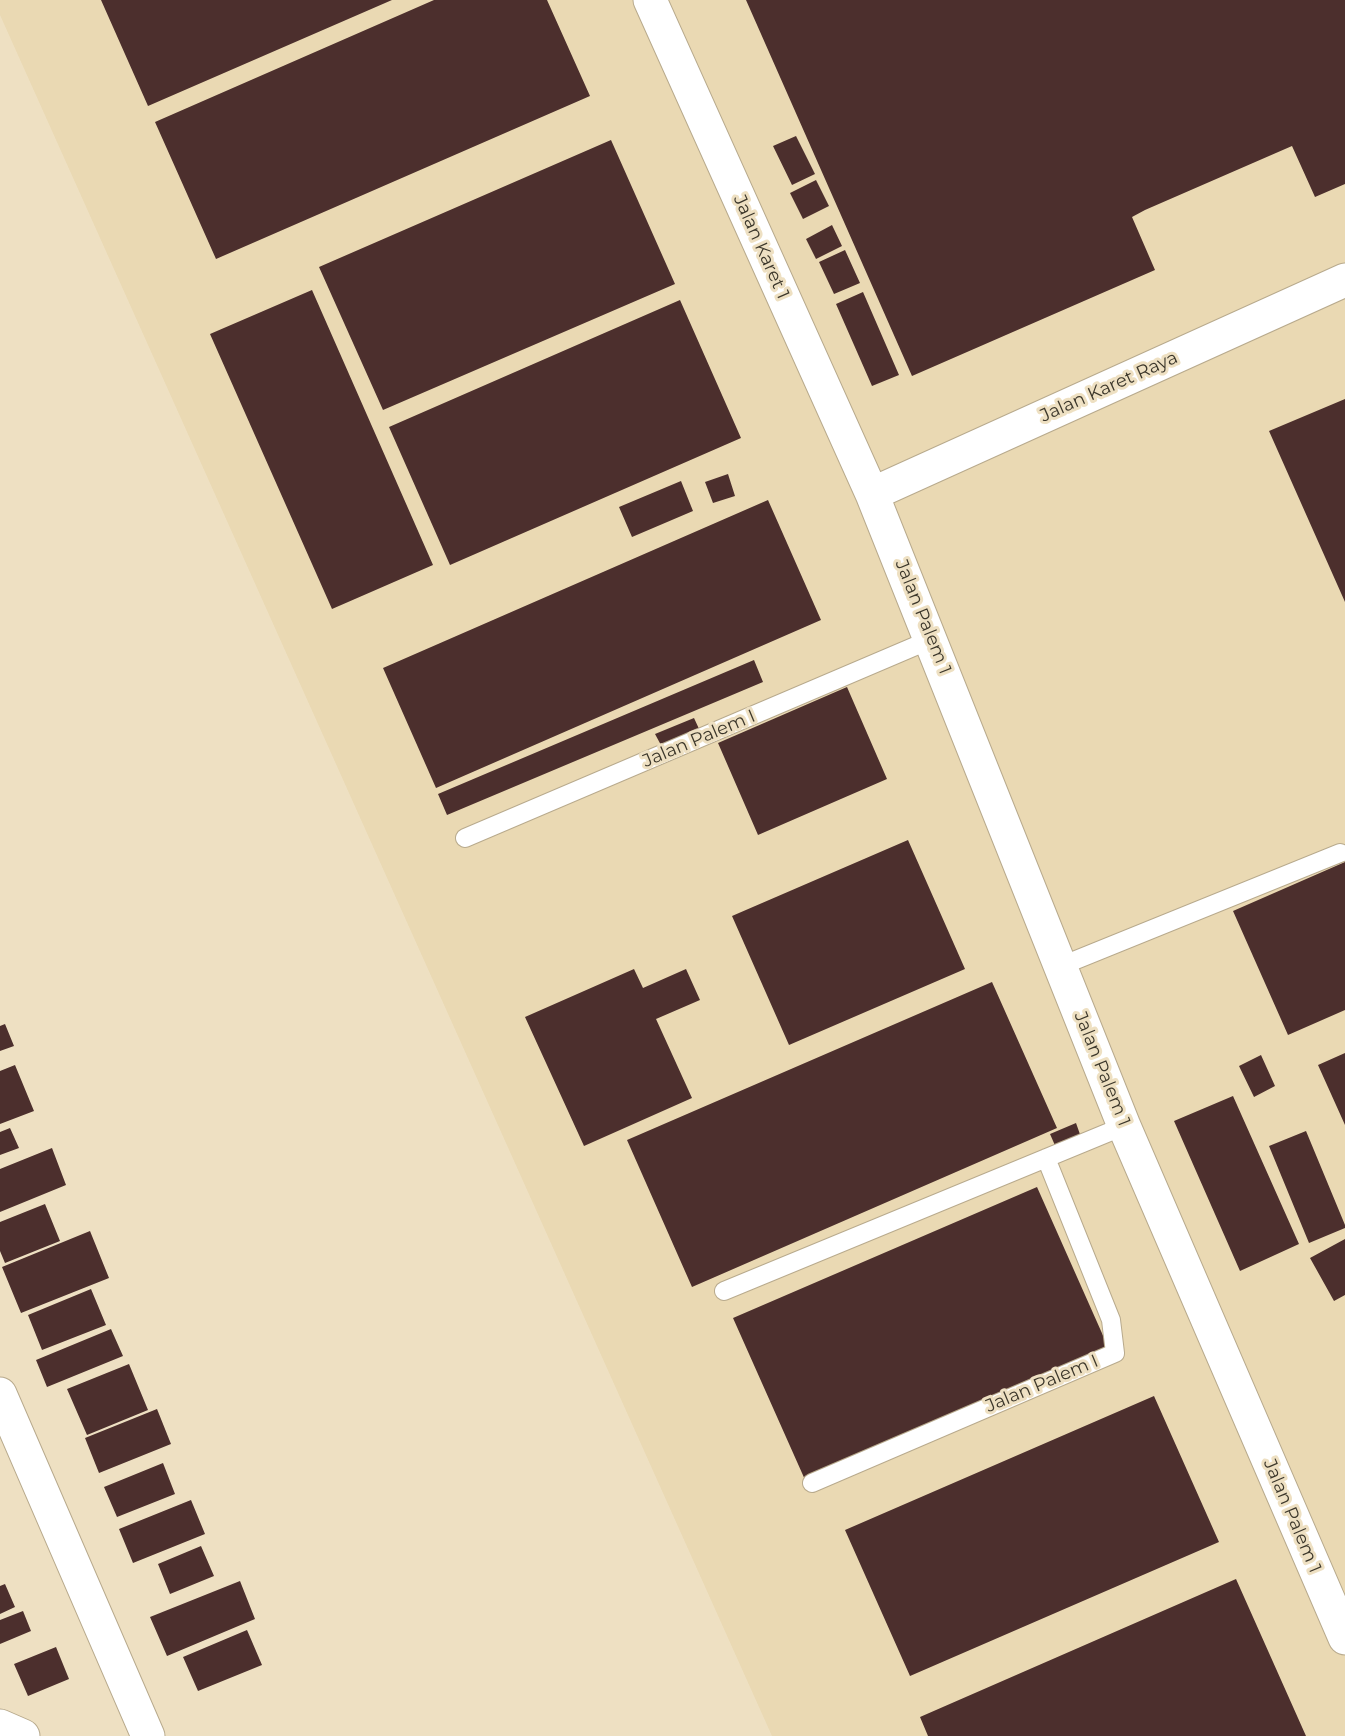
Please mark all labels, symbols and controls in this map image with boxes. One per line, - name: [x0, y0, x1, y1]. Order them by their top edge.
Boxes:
- street label: Jalan Karet 1: [728, 192, 794, 302]
- street label: Jalan Karet Raya: [1037, 347, 1181, 427]
- street label: Jalan Palem 1: [890, 557, 956, 677]
- street label: Jalan Palem I: [639, 706, 759, 772]
- street label: Jalan Palem 1: [1069, 1009, 1135, 1129]
- street label: Jalan Palem I: [982, 1351, 1102, 1417]
- street label: Jalan Palem 1: [1258, 1456, 1326, 1576]

